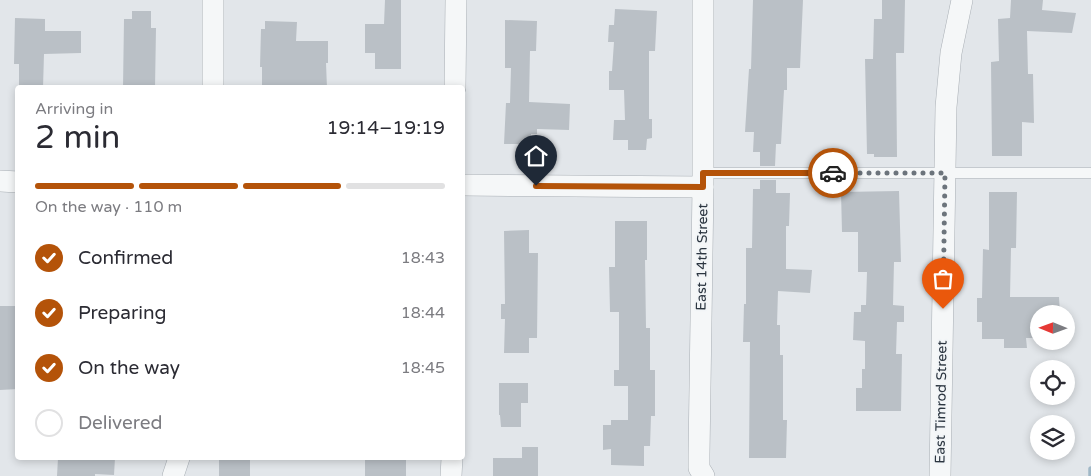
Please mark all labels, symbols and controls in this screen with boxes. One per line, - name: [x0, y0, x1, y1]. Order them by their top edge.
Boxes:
- text: Arriving in: [35, 99, 113, 119]
- text: 19:14–19:19: [326, 117, 445, 139]
- text: 2 min: [35, 119, 120, 157]
- pin: [515, 135, 557, 186]
- icon: home: [522, 142, 550, 170]
- courier: [808, 148, 858, 198]
- icon: car: [819, 159, 847, 187]
- text: On the way · 110 m: [35, 197, 182, 217]
- street label: East 14th Street: [693, 202, 711, 311]
- icon: check: [35, 244, 63, 272]
- text: Confirmed: [78, 247, 173, 269]
- text: 18:43: [401, 248, 445, 268]
- pin: [922, 258, 964, 309]
- icon: bag: [929, 265, 957, 293]
- icon: check: [35, 299, 63, 327]
- text: Preparing: [78, 302, 167, 324]
- text: 18:44: [401, 303, 445, 323]
- north arrow: [1030, 305, 1075, 350]
- map controls: [1030, 305, 1075, 460]
- street label: East Timrod Street: [931, 340, 951, 464]
- icon: check: [35, 354, 63, 382]
- text: On the way: [78, 357, 180, 379]
- text: 18:45: [401, 358, 445, 378]
- button: locate: [1030, 360, 1075, 405]
- text: Delivered: [78, 412, 163, 434]
- button: layers: [1030, 415, 1075, 460]

